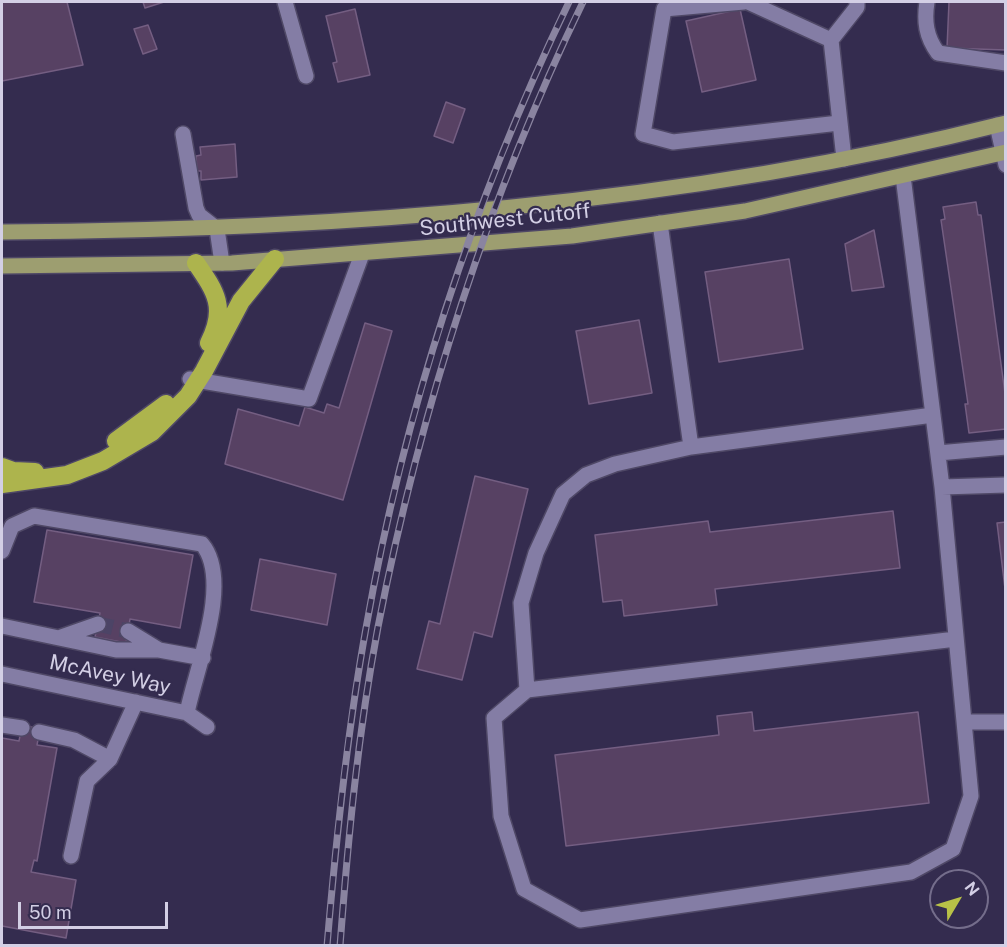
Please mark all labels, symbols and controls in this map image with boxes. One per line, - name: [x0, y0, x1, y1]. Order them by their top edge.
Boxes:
- street label: Southwest Cutoff: [418, 198, 592, 242]
- street label: McAvey Way: [47, 650, 173, 700]
- north arrow: [929, 869, 989, 929]
- text: N: [961, 878, 983, 900]
- scale bar: [21, 890, 171, 928]
- text: 50 m: [29, 902, 72, 923]

